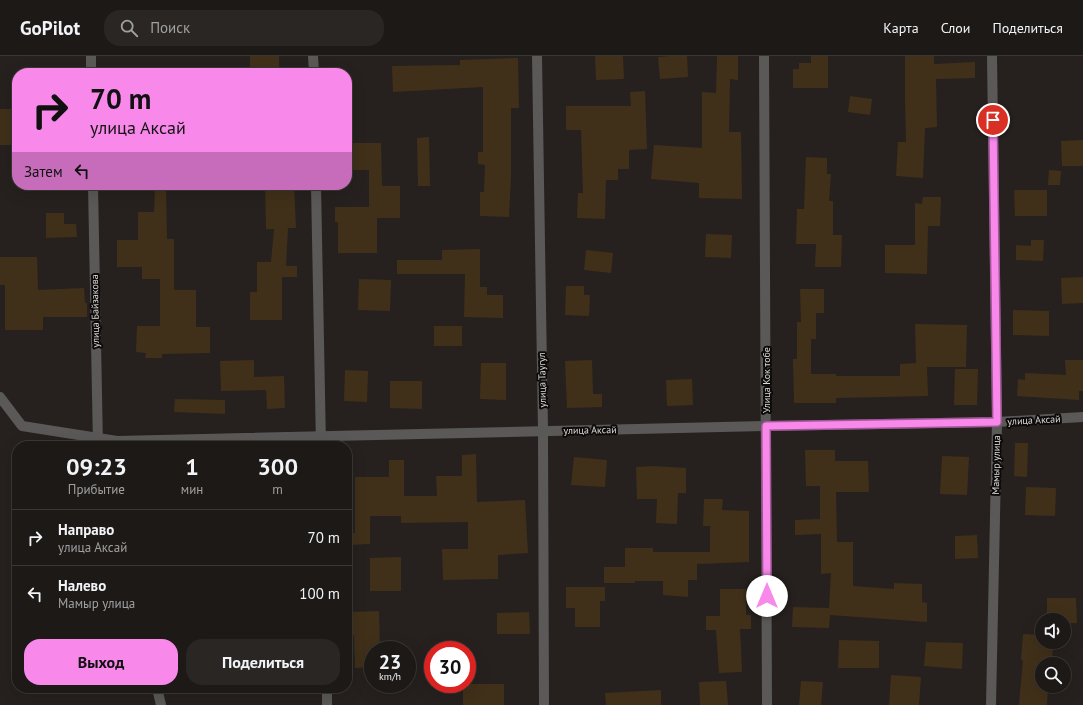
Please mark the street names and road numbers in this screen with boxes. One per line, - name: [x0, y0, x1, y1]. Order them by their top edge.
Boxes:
- street label: улица Байзакова: [88, 274, 102, 348]
- street label: Улица Кок тобе: [760, 347, 773, 413]
- street label: улица Таугул: [535, 352, 549, 408]
- street label: улица Аксай: [1007, 412, 1061, 428]
- street label: улица Аксай: [563, 423, 617, 437]
- street label: Мамыр улица: [989, 435, 1003, 495]

